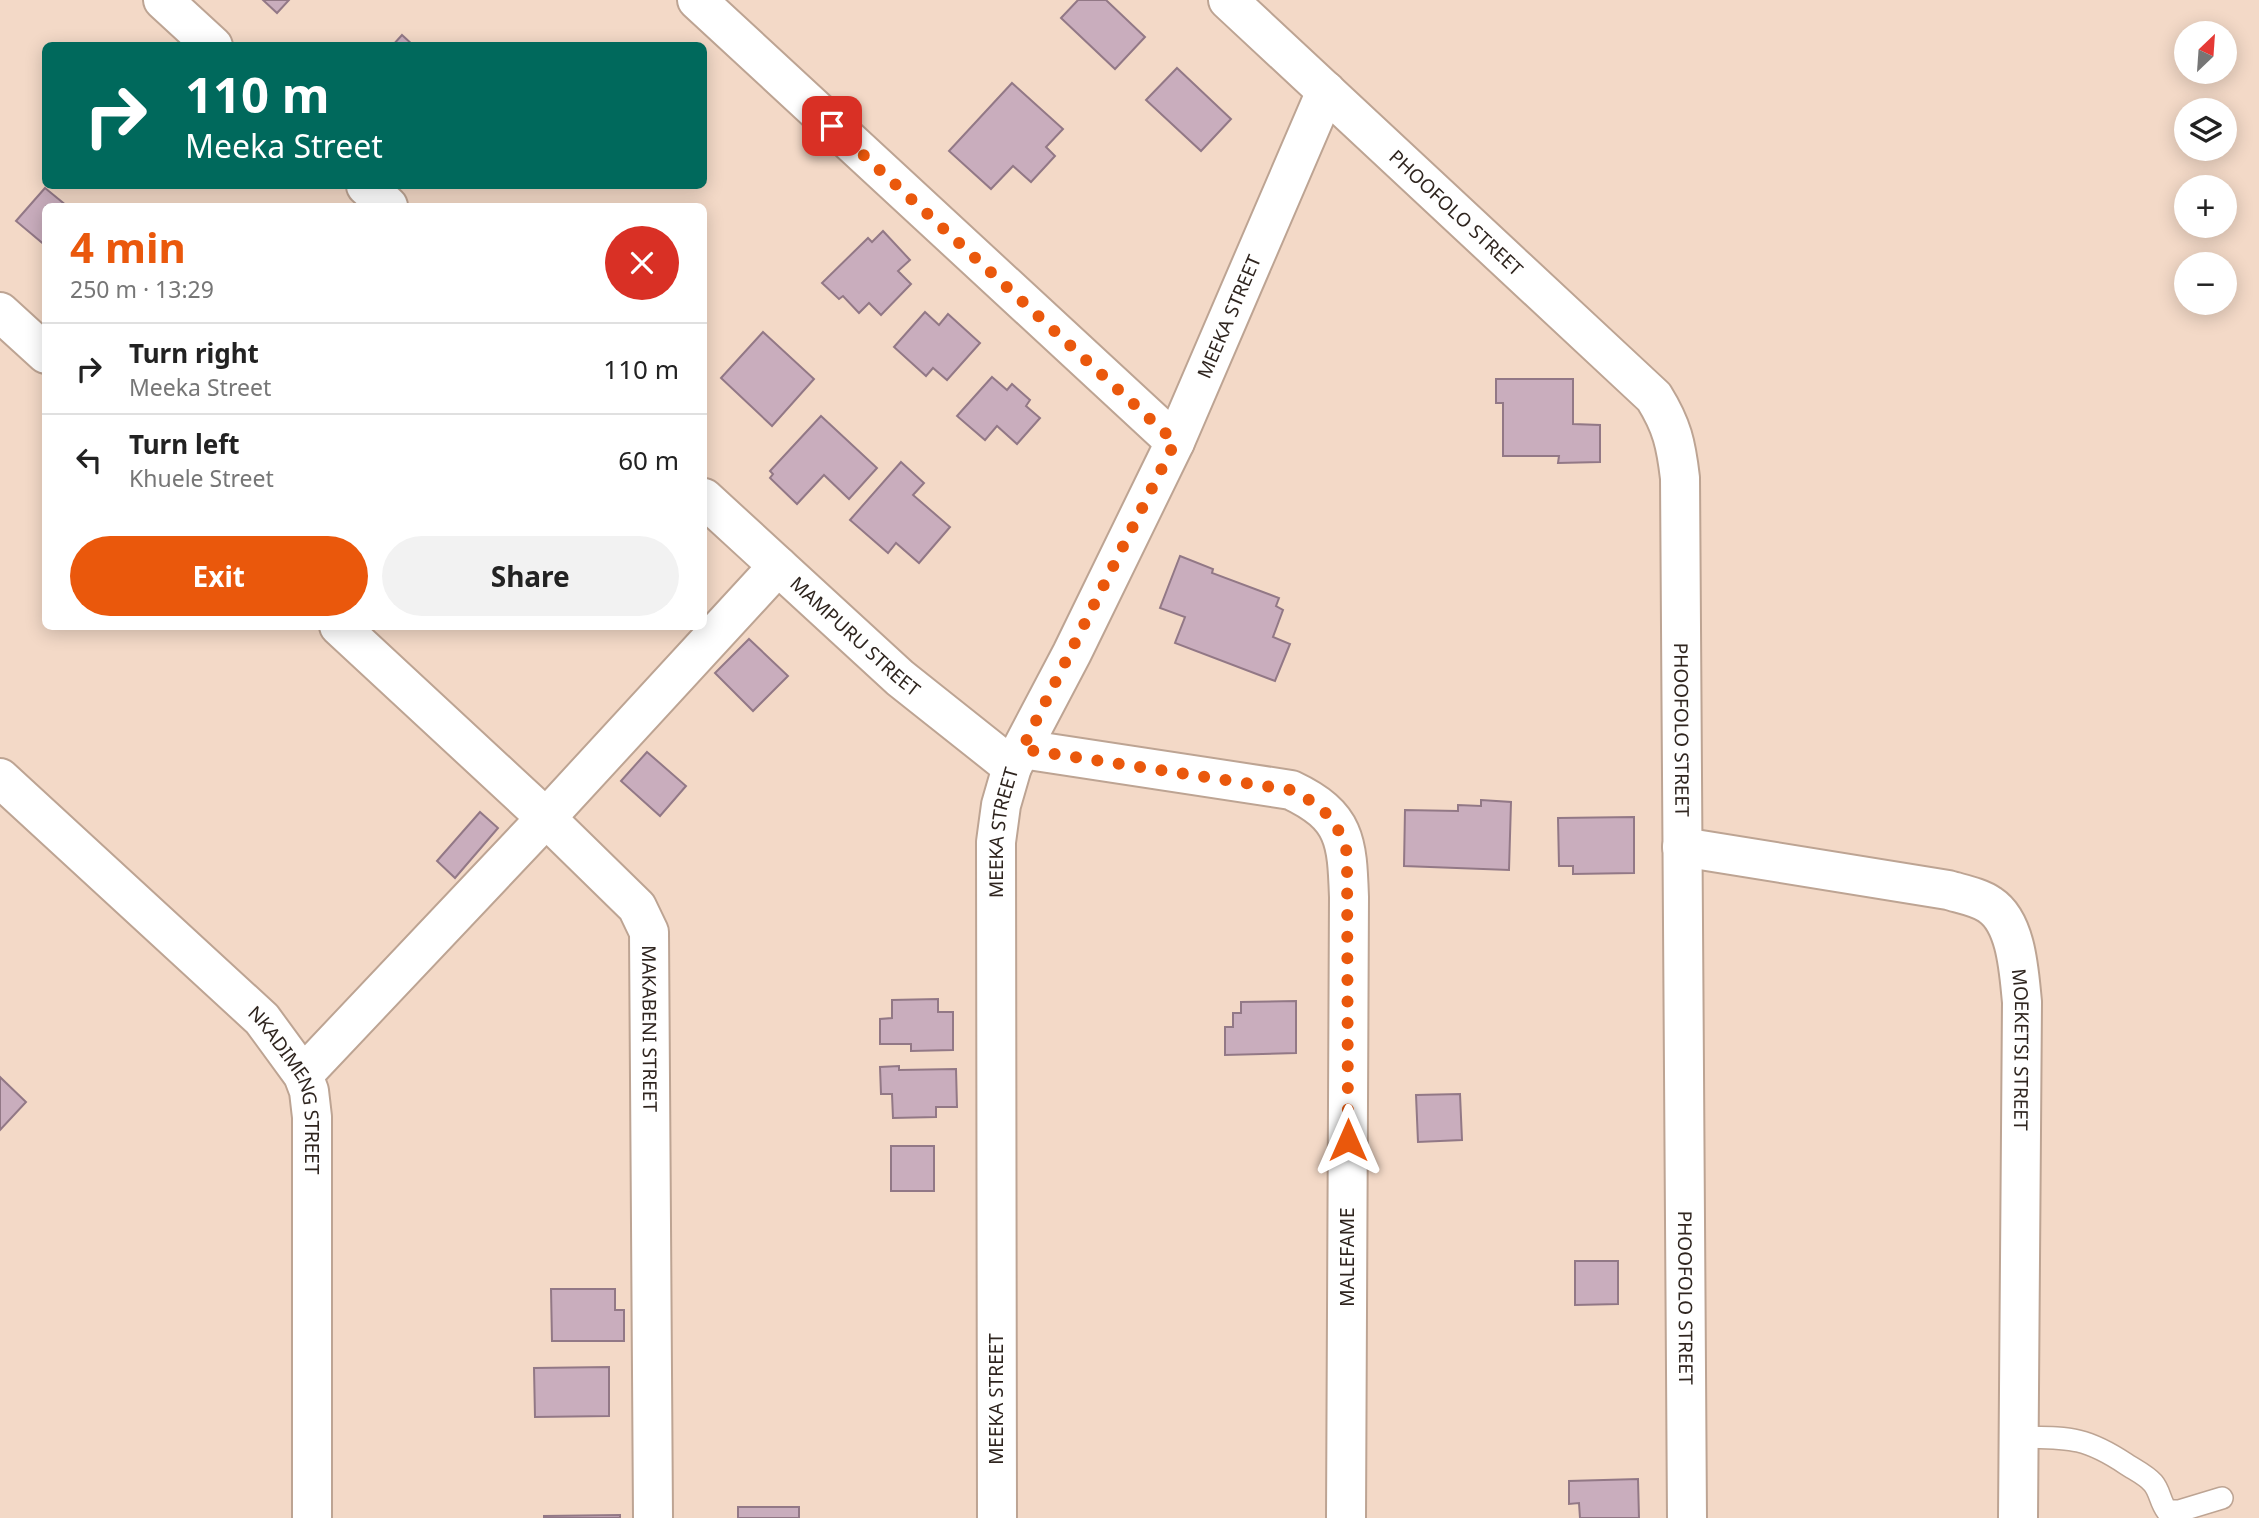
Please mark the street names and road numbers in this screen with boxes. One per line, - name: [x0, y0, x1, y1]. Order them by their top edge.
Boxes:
- street label: PHOOFOLO STREET: [1384, 144, 1529, 282]
- street label: MEEKA STREET: [1191, 251, 1267, 382]
- street label: MAMPURU STREET: [785, 571, 926, 702]
- street label: PHOOFOLO STREET: [1668, 643, 1695, 817]
- street label: MEEKA STREET: [982, 764, 1024, 898]
- street label: MAKABENI STREET: [636, 945, 663, 1112]
- street label: MOEKETSI STREET: [2006, 967, 2035, 1131]
- street label: NKADIMENG STREET: [243, 1000, 325, 1175]
- street label: MALEFAME: [1334, 1207, 1360, 1307]
- street label: PHOOFOLO STREET: [1672, 1211, 1699, 1385]
- street label: MEEKA STREET: [983, 1333, 1009, 1465]

